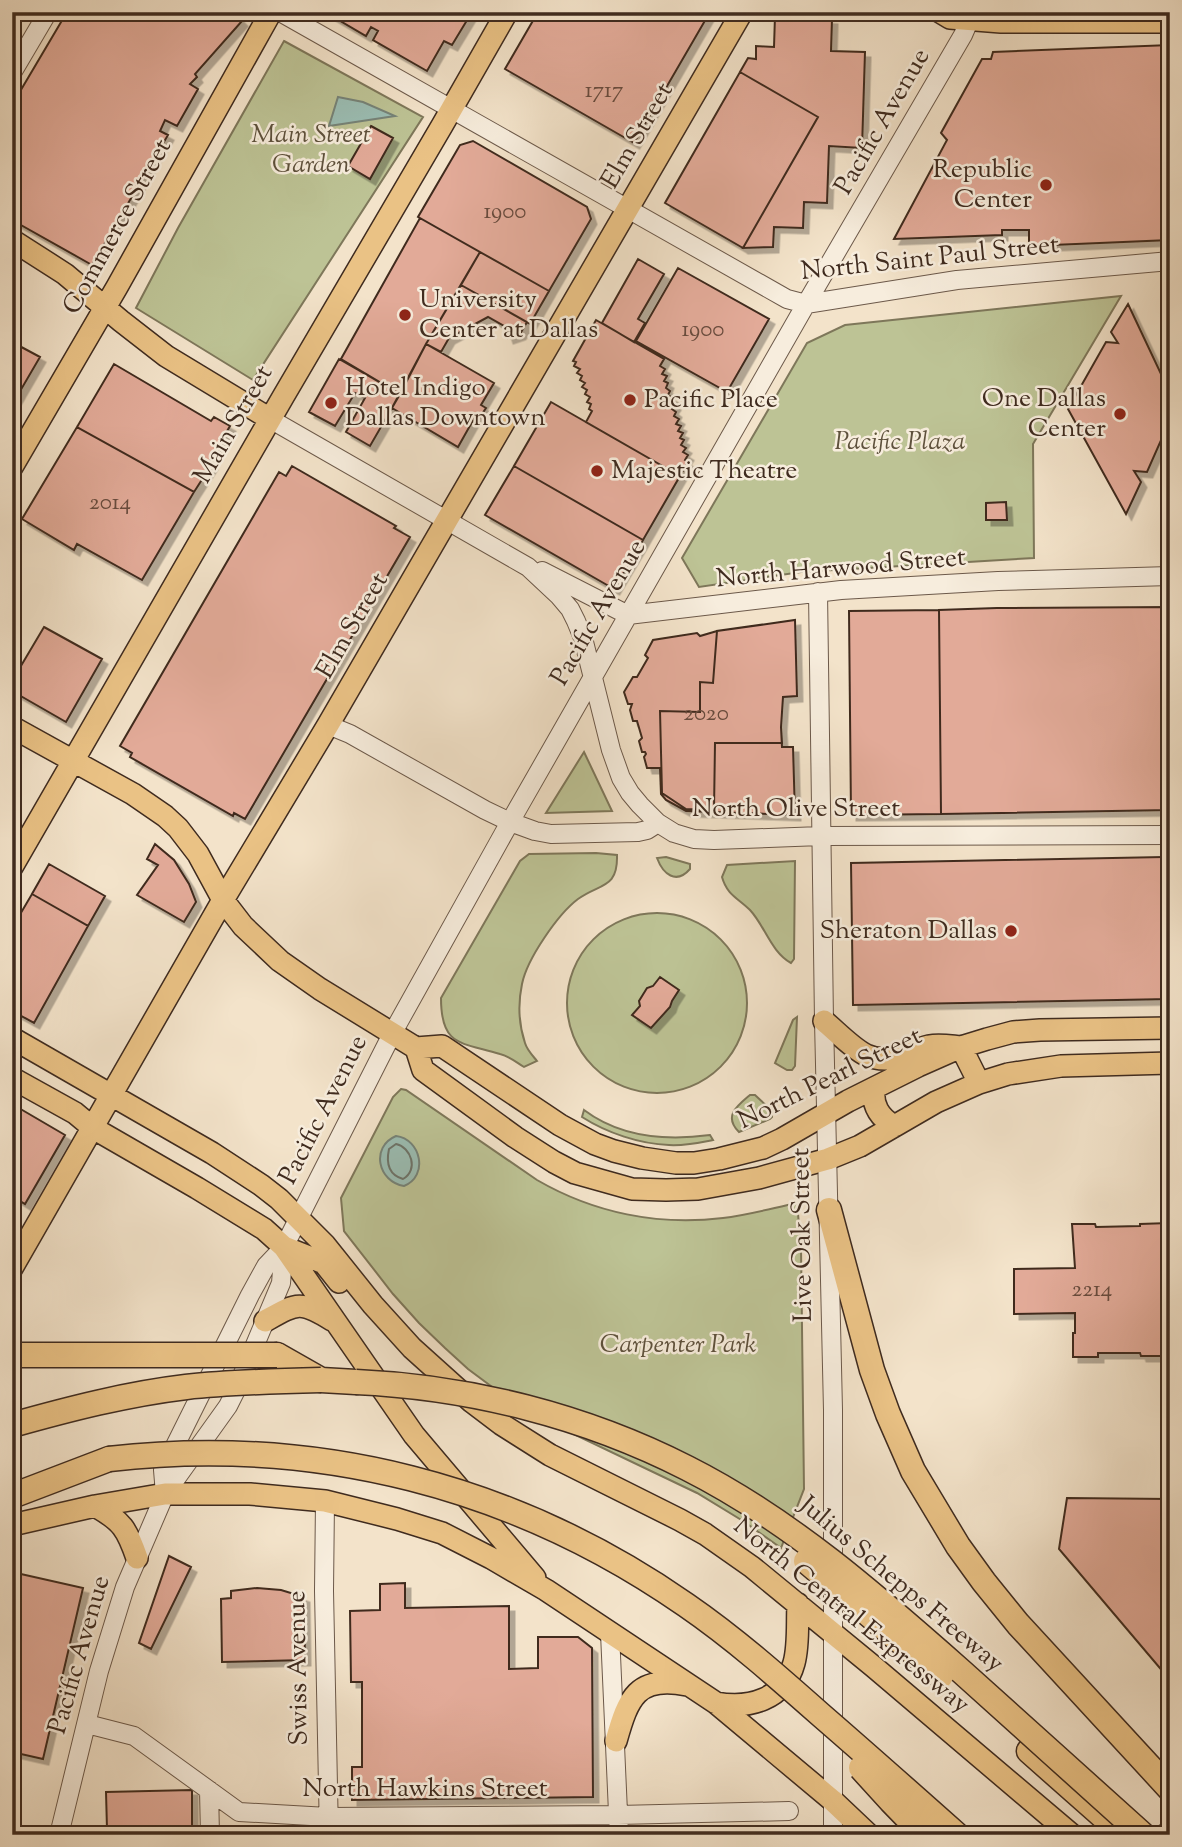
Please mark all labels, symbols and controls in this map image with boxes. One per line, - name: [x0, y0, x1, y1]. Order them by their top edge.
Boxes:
- street label: Pacific Avenue: [826, 42, 940, 202]
- house number: 1717: [585, 75, 624, 108]
- street label: Elm Street: [593, 76, 683, 196]
- park label: Main Street Garden: [251, 117, 371, 184]
- street label: Commerce Street: [54, 132, 182, 322]
- place label: Republic Center: [933, 152, 1032, 219]
- marker: Republic Center: [1038, 177, 1054, 193]
- house number: 1900: [483, 196, 527, 229]
- street label: North Saint Paul Street: [799, 227, 1061, 291]
- place label: University Center at Dallas: [419, 282, 598, 349]
- marker: University Center at Dallas: [397, 307, 413, 323]
- house number: 1900: [681, 314, 725, 347]
- street label: Main Street: [185, 359, 283, 491]
- place label: Hotel Indigo Dallas Downtown: [345, 370, 546, 437]
- place label: One Dallas Center: [982, 381, 1106, 448]
- place label: Pacific Place: [644, 382, 778, 419]
- marker: Pacific Place: [622, 392, 638, 408]
- marker: Hotel Indigo Dallas Downtown: [323, 395, 339, 411]
- marker: One Dallas Center: [1112, 406, 1128, 422]
- park label: Pacific Plaza: [835, 424, 965, 461]
- place label: Majestic Theatre: [611, 453, 797, 490]
- marker: Majestic Theatre: [589, 463, 605, 479]
- house number: 2014: [89, 487, 131, 520]
- street label: Pacific Avenue: [542, 533, 656, 693]
- street label: North Harwood Street: [715, 540, 967, 598]
- street label: Elm Street: [308, 566, 398, 686]
- house number: 2020: [683, 698, 729, 731]
- street label: North Olive Street: [692, 791, 900, 828]
- place label: Sheraton Dallas: [820, 913, 997, 950]
- marker: Sheraton Dallas: [1003, 923, 1019, 939]
- street label: North Pearl Street: [732, 1018, 928, 1140]
- street label: Pacific Avenue: [270, 1029, 378, 1191]
- street label: Live Oak Street: [783, 1147, 823, 1323]
- house number: 2214: [1072, 1274, 1112, 1307]
- park label: Carpenter Park: [600, 1327, 757, 1364]
- street label: Julius Schepps Freeway: [789, 1487, 1012, 1682]
- street label: North Central Expressway: [725, 1509, 977, 1723]
- street label: Pacific Avenue: [40, 1571, 120, 1739]
- street label: Swiss Avenue: [279, 1590, 319, 1746]
- street label: North Hawkins Street: [302, 1771, 548, 1808]

